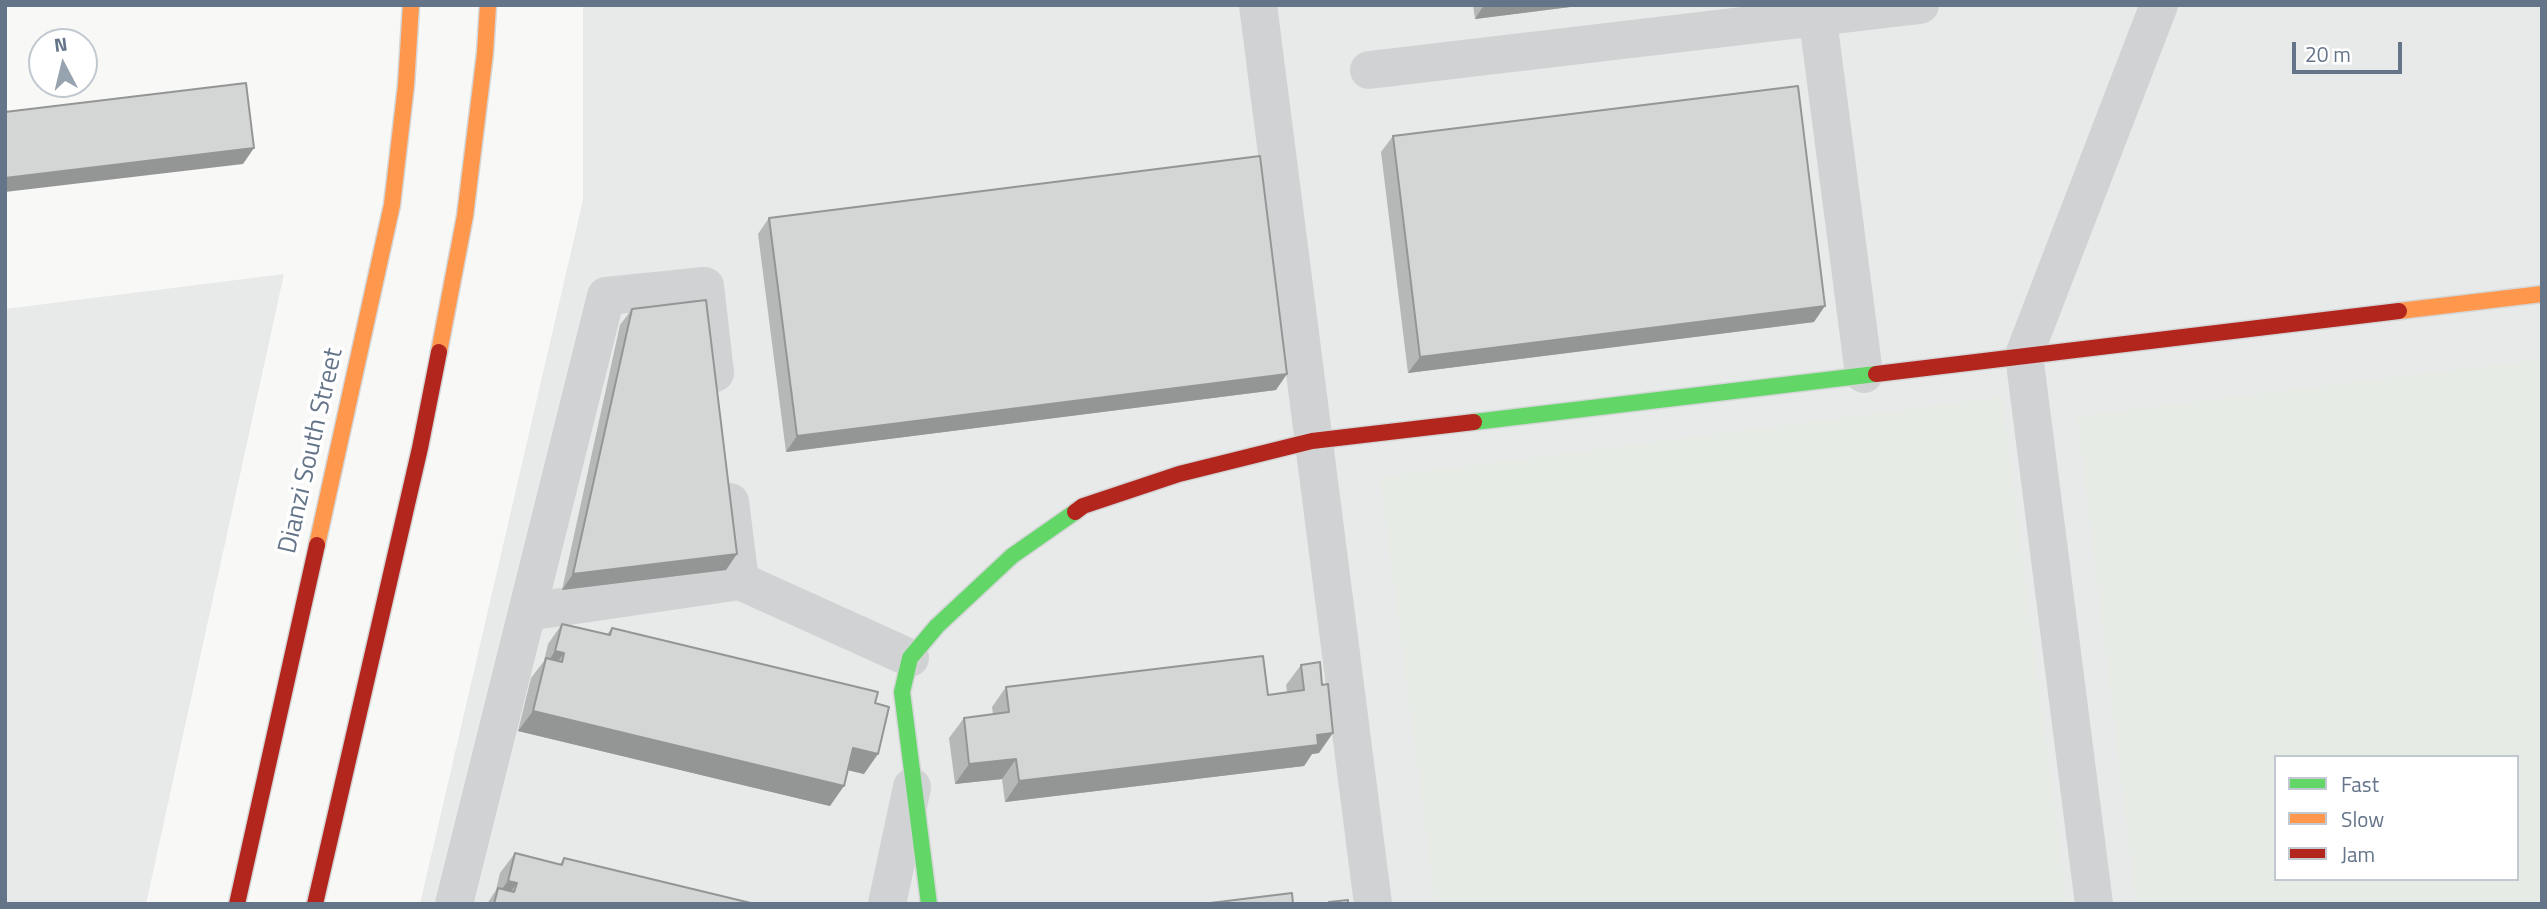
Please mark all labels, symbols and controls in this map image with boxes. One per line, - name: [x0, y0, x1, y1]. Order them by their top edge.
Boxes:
- north arrow: [28, 28, 98, 98]
- text: N: [52, 28, 69, 59]
- scale bar: [2295, 28, 2405, 72]
- text: 20 m: [2305, 38, 2351, 70]
- street label: Dianzi South Street: [273, 345, 351, 557]
- legend: [2274, 755, 2519, 881]
- text: Fast: [2341, 768, 2379, 800]
- text: Slow: [2341, 803, 2384, 835]
- text: Jam: [2341, 838, 2375, 870]

